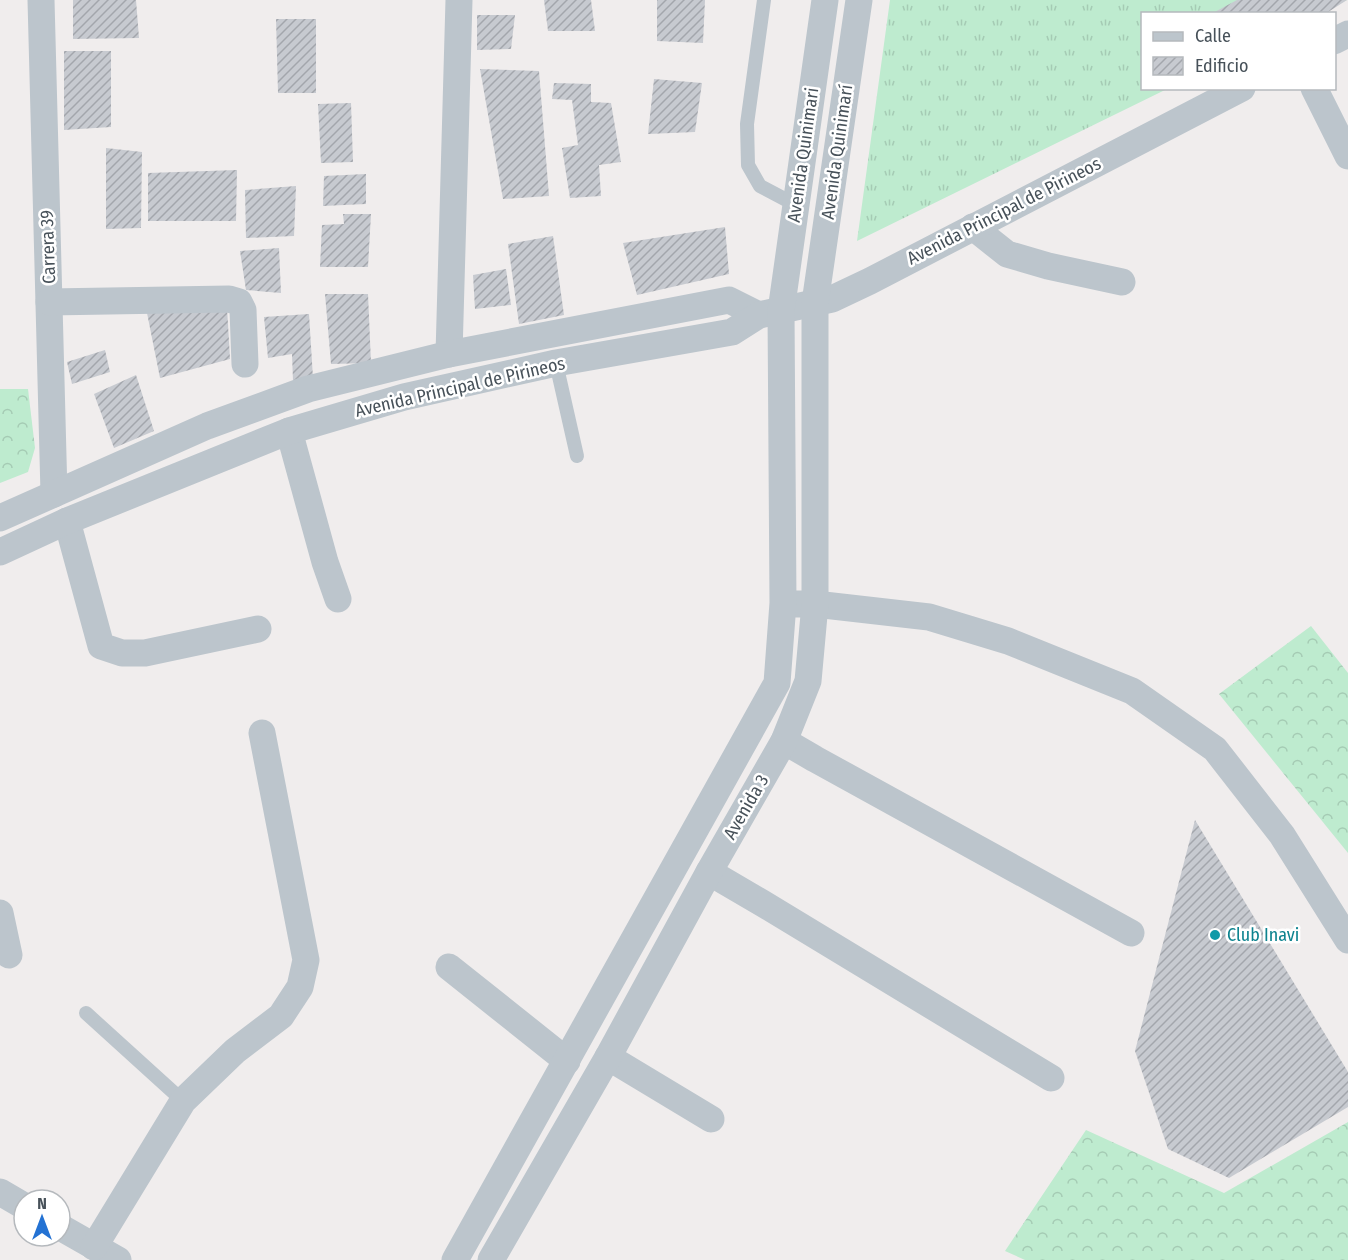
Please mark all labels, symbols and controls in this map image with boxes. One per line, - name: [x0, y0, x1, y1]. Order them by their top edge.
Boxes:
- legend: [1141, 12, 1336, 90]
- text: Calle: [1195, 25, 1231, 47]
- text: Edificio: [1195, 55, 1248, 77]
- street label: Avenida Quinimarí: [817, 83, 857, 221]
- street label: Avenida Quinimari: [783, 86, 823, 224]
- street label: Avenida Principal de Pirineos: [903, 152, 1105, 270]
- street label: Carrera 39: [36, 210, 60, 284]
- street label: Avenida Principal de Pirineos: [353, 352, 567, 422]
- street label: Avenida 3: [719, 771, 773, 843]
- place label: Club Inavi: [1227, 924, 1299, 946]
- marker: Club Inavi: [1208, 928, 1222, 942]
- north arrow: [12, 1188, 72, 1248]
- text: N: [37, 1194, 47, 1213]

